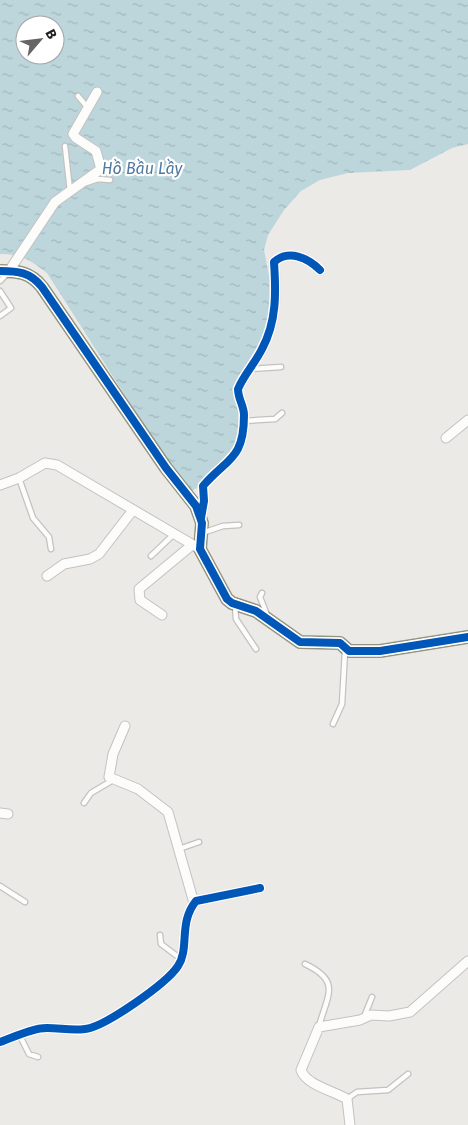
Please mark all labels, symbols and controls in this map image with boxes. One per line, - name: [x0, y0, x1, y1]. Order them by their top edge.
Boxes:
- north arrow: [15, 15, 65, 65]
- text: B: [42, 26, 61, 42]
- water label: Hồ Bầu Lầy: [102, 158, 183, 178]

